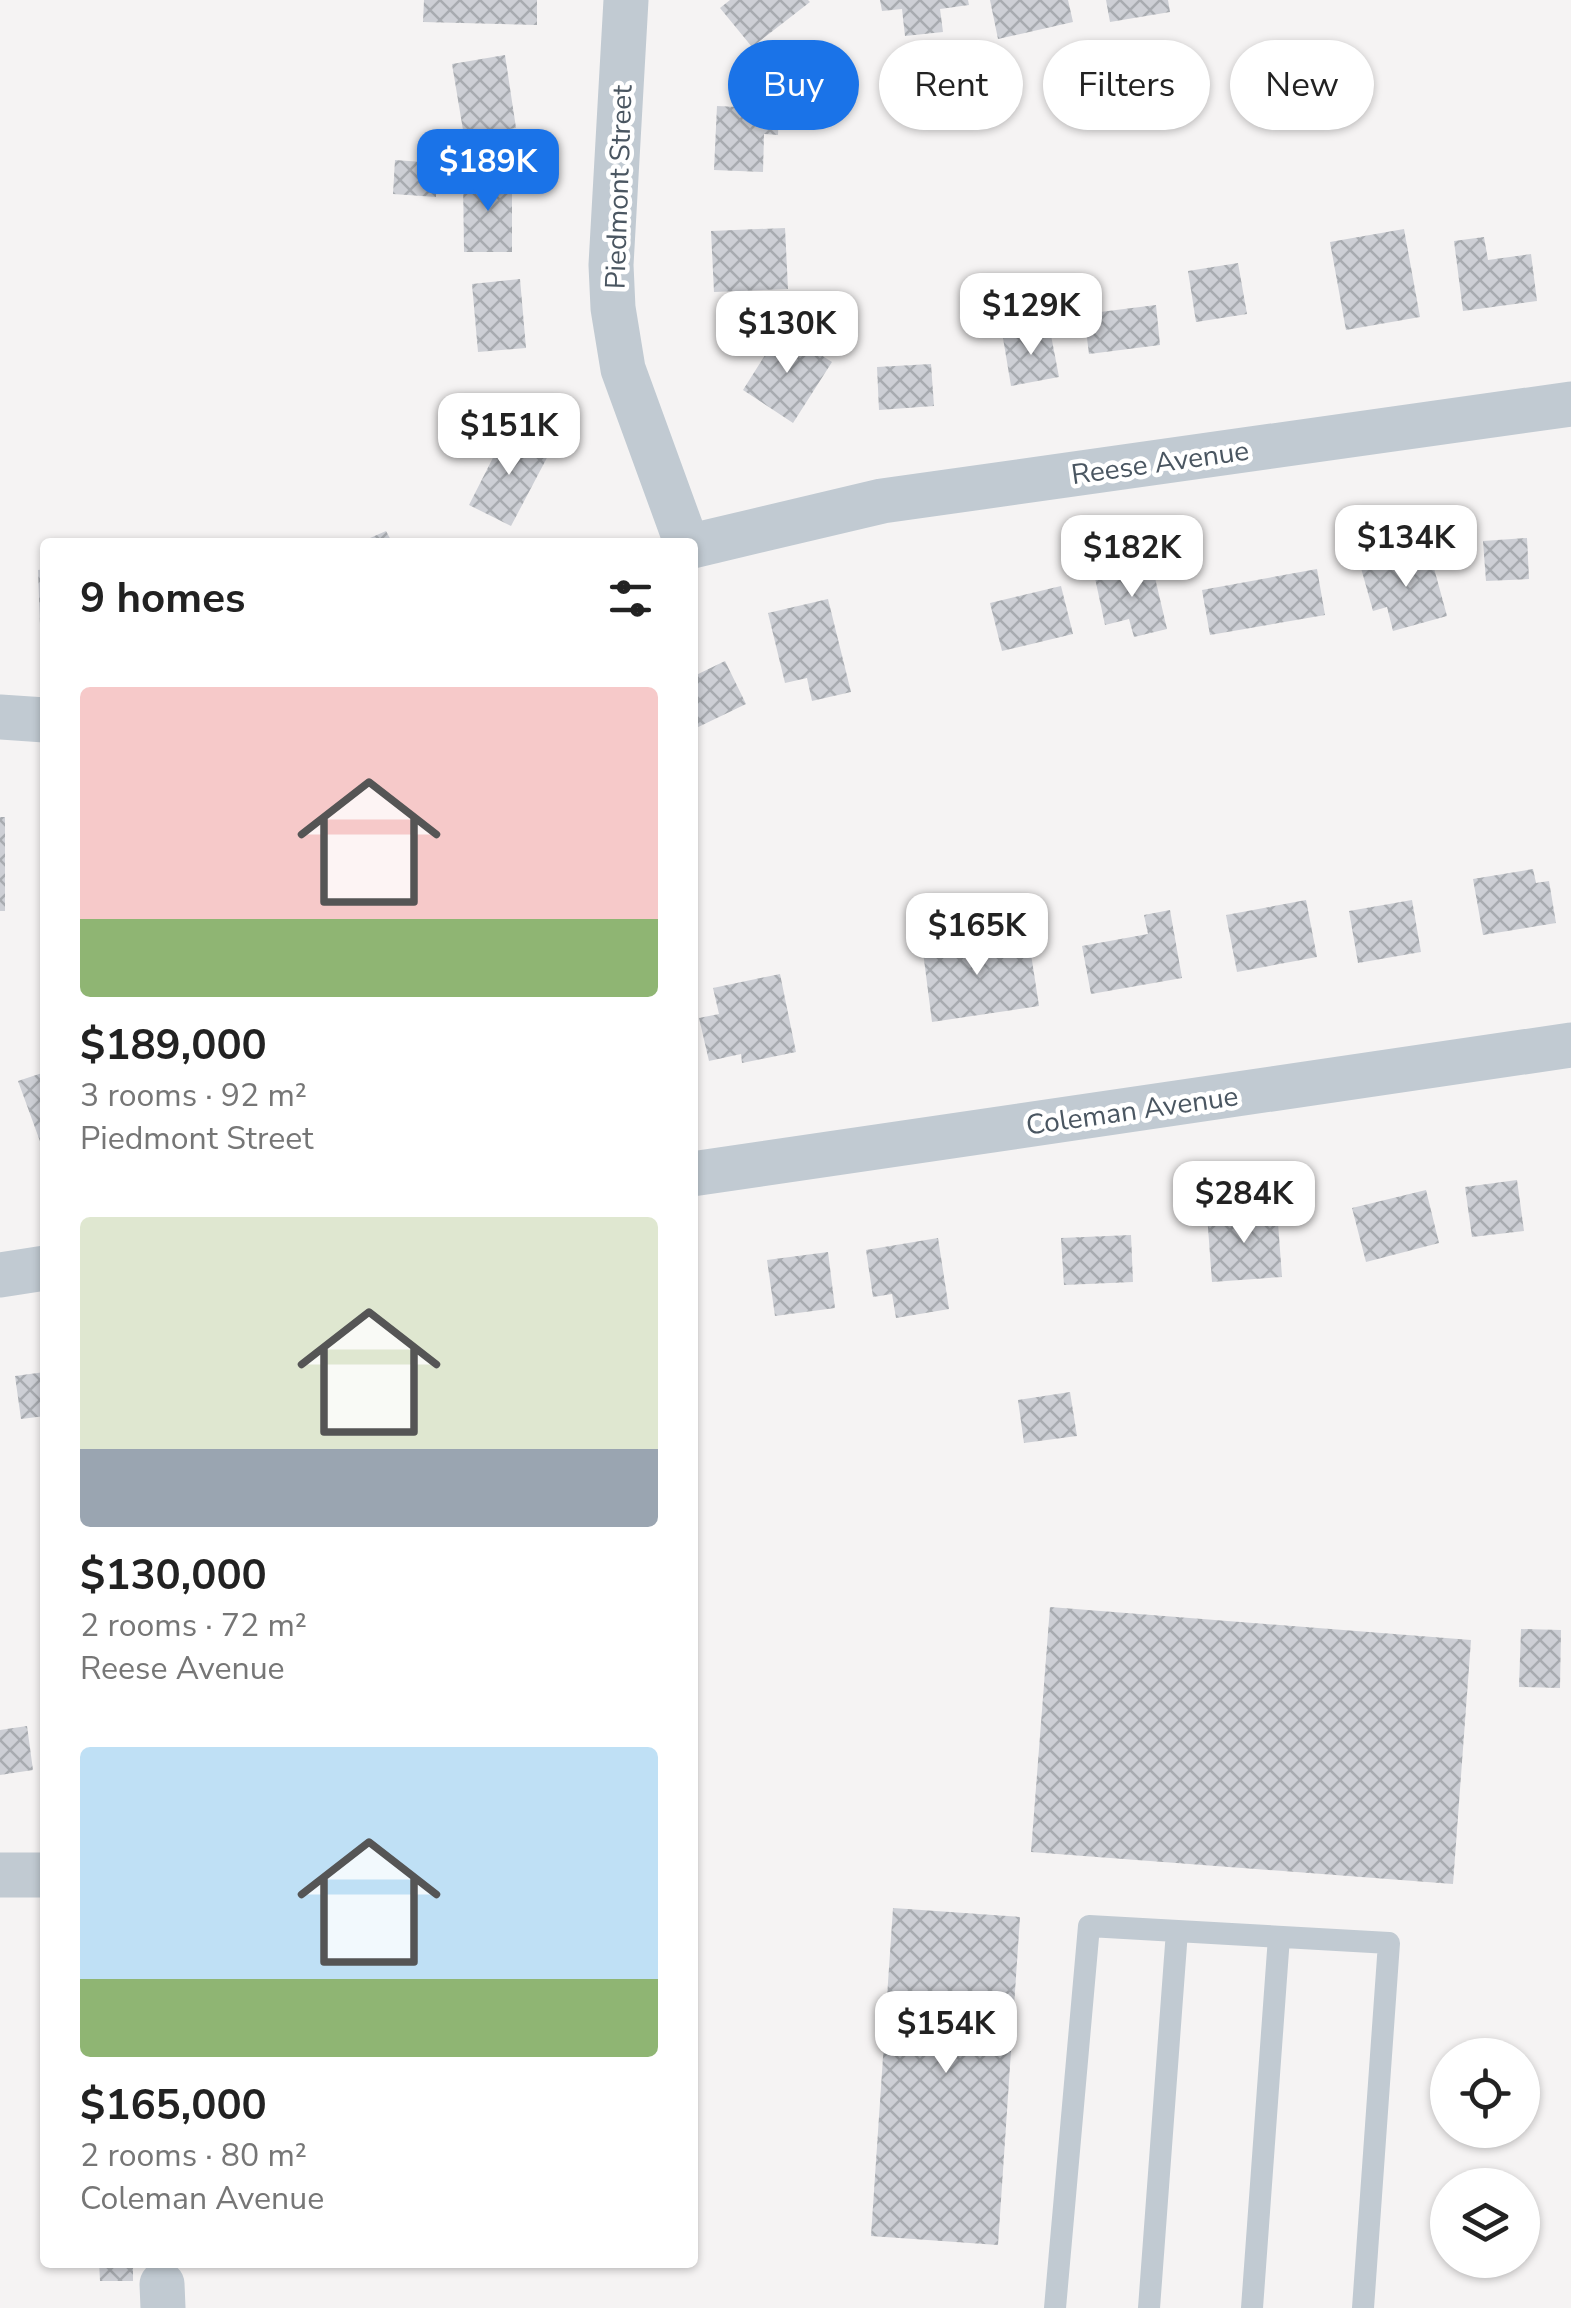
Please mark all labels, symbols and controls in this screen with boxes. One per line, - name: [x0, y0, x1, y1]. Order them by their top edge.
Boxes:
- chip: Buy: [728, 40, 859, 130]
- chip: Rent: [879, 40, 1023, 130]
- chip: Filters: [1043, 40, 1210, 130]
- chip: New: [1230, 40, 1374, 130]
- street label: Piedmont Street: [596, 84, 642, 290]
- pin: $189K: [418, 129, 558, 214]
- text: $189K: [439, 140, 537, 183]
- pin: $129K: [961, 273, 1101, 358]
- text: $129K: [982, 284, 1080, 327]
- pin: $130K: [717, 291, 857, 376]
- text: $130K: [738, 302, 836, 345]
- pin: $151K: [439, 393, 579, 478]
- text: $151K: [460, 404, 558, 447]
- street label: Reese Avenue: [1069, 432, 1251, 494]
- pin: $134K: [1336, 505, 1476, 590]
- pin: $182K: [1062, 515, 1202, 600]
- text: $134K: [1357, 516, 1455, 559]
- text: $182K: [1083, 526, 1181, 569]
- text: 9 homes: [80, 570, 245, 627]
- icon: filters: [603, 571, 658, 626]
- icon: home: [279, 752, 459, 932]
- pin: $165K: [907, 893, 1047, 978]
- text: $165K: [928, 904, 1026, 947]
- text: $189,000: [80, 1017, 267, 1074]
- text: 3 rooms · 92 m²: [80, 1074, 307, 1117]
- street label: Coleman Avenue: [1024, 1077, 1241, 1145]
- text: Piedmont Street: [80, 1117, 313, 1160]
- pin: $284K: [1174, 1161, 1314, 1246]
- text: $284K: [1195, 1172, 1293, 1215]
- icon: home: [279, 1282, 459, 1462]
- text: $130,000: [80, 1547, 267, 1604]
- text: 2 rooms · 72 m²: [80, 1604, 307, 1647]
- text: Reese Avenue: [80, 1647, 285, 1690]
- icon: home: [279, 1812, 459, 1992]
- pin: $154K: [876, 1991, 1016, 2076]
- text: $154K: [897, 2002, 995, 2045]
- map controls: [1430, 2038, 1540, 2278]
- button: locate: [1430, 2038, 1540, 2148]
- text: $165,000: [80, 2077, 267, 2134]
- text: 2 rooms · 80 m²: [80, 2134, 307, 2177]
- button: layers: [1430, 2168, 1540, 2278]
- text: Coleman Avenue: [80, 2177, 324, 2220]

